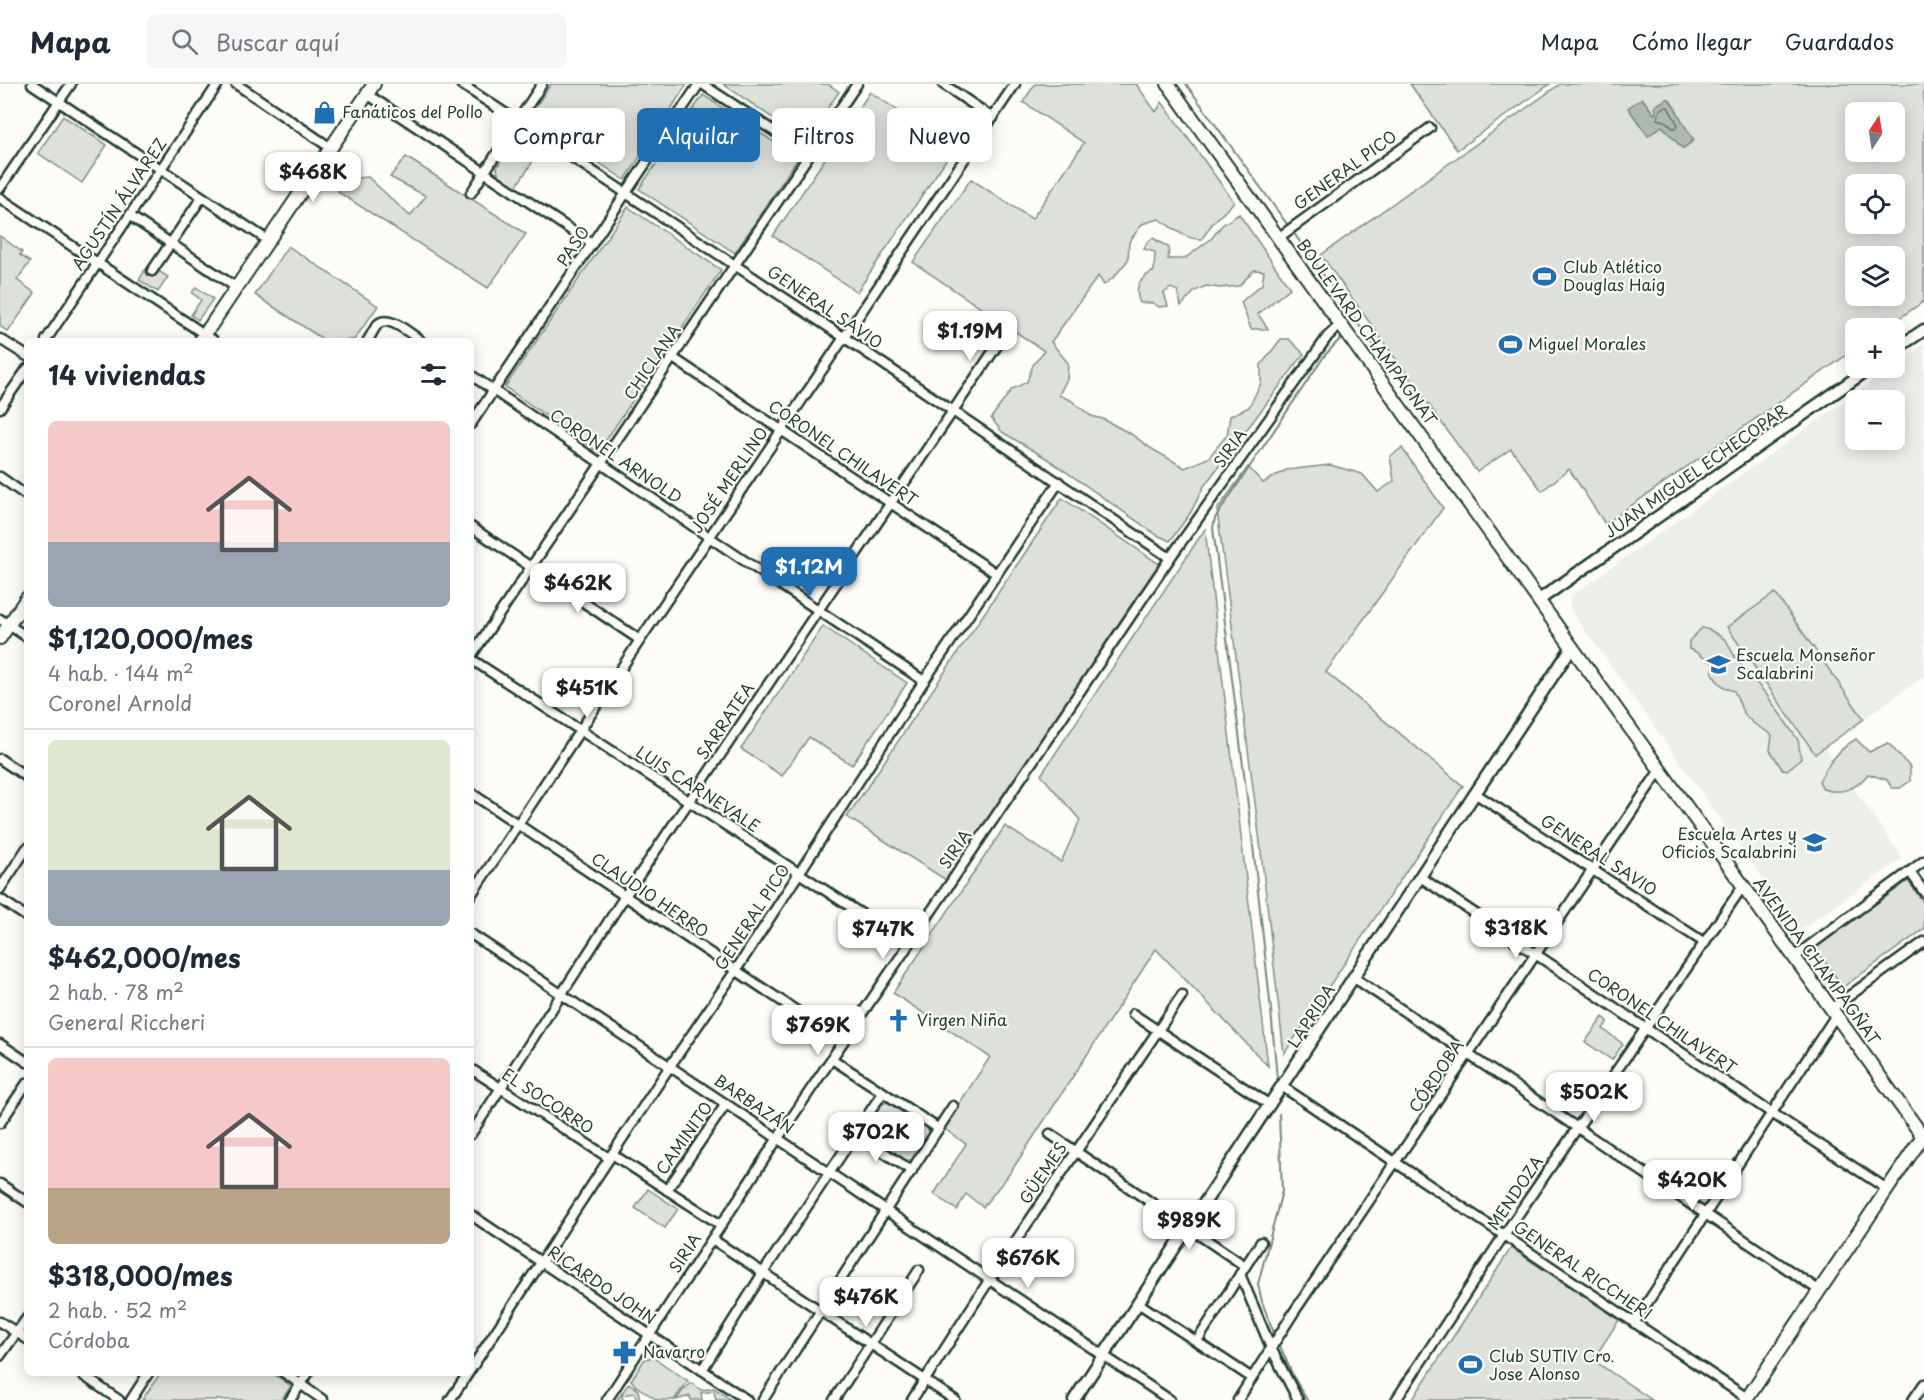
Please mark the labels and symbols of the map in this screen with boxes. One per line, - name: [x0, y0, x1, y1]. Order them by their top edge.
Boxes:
- shop icon: Fanáticos del Pollo: [311, 99, 337, 125]
- place label: Fanáticos del Pollo: [342, 99, 483, 123]
- north arrow: [1845, 102, 1905, 162]
- street label: GENERAL PICO: [1288, 124, 1401, 215]
- street label: AGUSTÍN ÁLVAREZ: [65, 132, 172, 274]
- pin: $468K: [271, 152, 355, 203]
- street label: PASO: [550, 220, 594, 270]
- street label: BOULEVARD CHAMPAGNAT: [1292, 233, 1444, 430]
- place label: Club Atlético Douglas Haig: [1563, 254, 1665, 296]
- street label: GENERAL SAVIO: [763, 259, 888, 354]
- sports icon: Club Atlético Douglas Haig: [1532, 263, 1558, 289]
- pin: $1.19M: [921, 311, 1019, 362]
- street label: CHICLANA: [617, 319, 685, 404]
- sports icon: Miguel Morales: [1497, 331, 1523, 357]
- place label: Miguel Morales: [1528, 331, 1646, 355]
- street label: CORONEL CHILAVERT: [764, 393, 923, 511]
- street label: JUAN MIGUEL ECHECOPAR: [1599, 398, 1792, 543]
- street label: CORONEL ARNOLD: [546, 402, 688, 508]
- street label: JOSÉ MERLINO: [684, 422, 773, 537]
- street label: SIRIA: [1207, 423, 1252, 472]
- pin: $1.12M: [760, 547, 858, 598]
- pin: $462K: [536, 563, 620, 614]
- place label: Escuela Monseñor Scalabrini: [1736, 642, 1876, 684]
- school or university icon: Escuela Monseñor Scalabrini: [1705, 651, 1731, 677]
- pin: $451K: [545, 668, 629, 719]
- street label: SARRATEA: [689, 677, 759, 764]
- street label: LUIS CARNEVALE: [632, 739, 765, 837]
- street label: GENERAL SAVIO: [1537, 807, 1662, 901]
- place label: Escuela Artes y Oficios Scalabrini: [1661, 821, 1797, 863]
- street label: SIRIA: [932, 824, 976, 873]
- school or university icon: Escuela Artes y Oficios Scalabrini: [1802, 830, 1828, 856]
- street label: CLAUDIO HERRO: [587, 846, 714, 943]
- street label: GENERAL PICO: [708, 859, 795, 974]
- street label: AVENIDA CHAMPAGÑAT: [1749, 872, 1887, 1049]
- pin: $318K: [1474, 908, 1558, 959]
- pin: $747K: [841, 909, 925, 960]
- street label: CORONEL CHILAVERT: [1583, 961, 1742, 1079]
- street label: LAPRIDA: [1281, 979, 1340, 1052]
- pin: $769K: [776, 1005, 860, 1056]
- church icon: Virgen Niña: [886, 1007, 912, 1033]
- place label: Virgen Niña: [917, 1007, 1007, 1031]
- street label: CÓRDOBA: [1402, 1034, 1468, 1117]
- street label: EL SOCORRO: [498, 1061, 599, 1139]
- street label: BARBAZÁN: [710, 1068, 799, 1139]
- pin: $502K: [1552, 1072, 1636, 1123]
- street label: CAMINITO: [649, 1096, 717, 1179]
- pin: $702K: [834, 1112, 918, 1163]
- street label: GÜEMES: [1013, 1137, 1072, 1208]
- street label: MENDOZA: [1481, 1150, 1548, 1234]
- pin: $420K: [1650, 1160, 1734, 1211]
- pin: $989K: [1147, 1200, 1231, 1251]
- street label: GENERAL RICCHERI: [1509, 1214, 1658, 1325]
- street label: SIRIA: [662, 1228, 706, 1277]
- pin: $676K: [986, 1238, 1070, 1289]
- street label: RICARDO JOHN: [544, 1239, 661, 1329]
- pin: $476K: [824, 1277, 908, 1328]
- pharmacy icon: Navarro: [612, 1339, 638, 1365]
- place label: Navarro: [643, 1339, 705, 1363]
- place label: Club SUTIV Cro. Jose Alonso: [1489, 1343, 1615, 1385]
- sports icon: Club SUTIV Cro. Jose Alonso: [1458, 1352, 1484, 1378]

